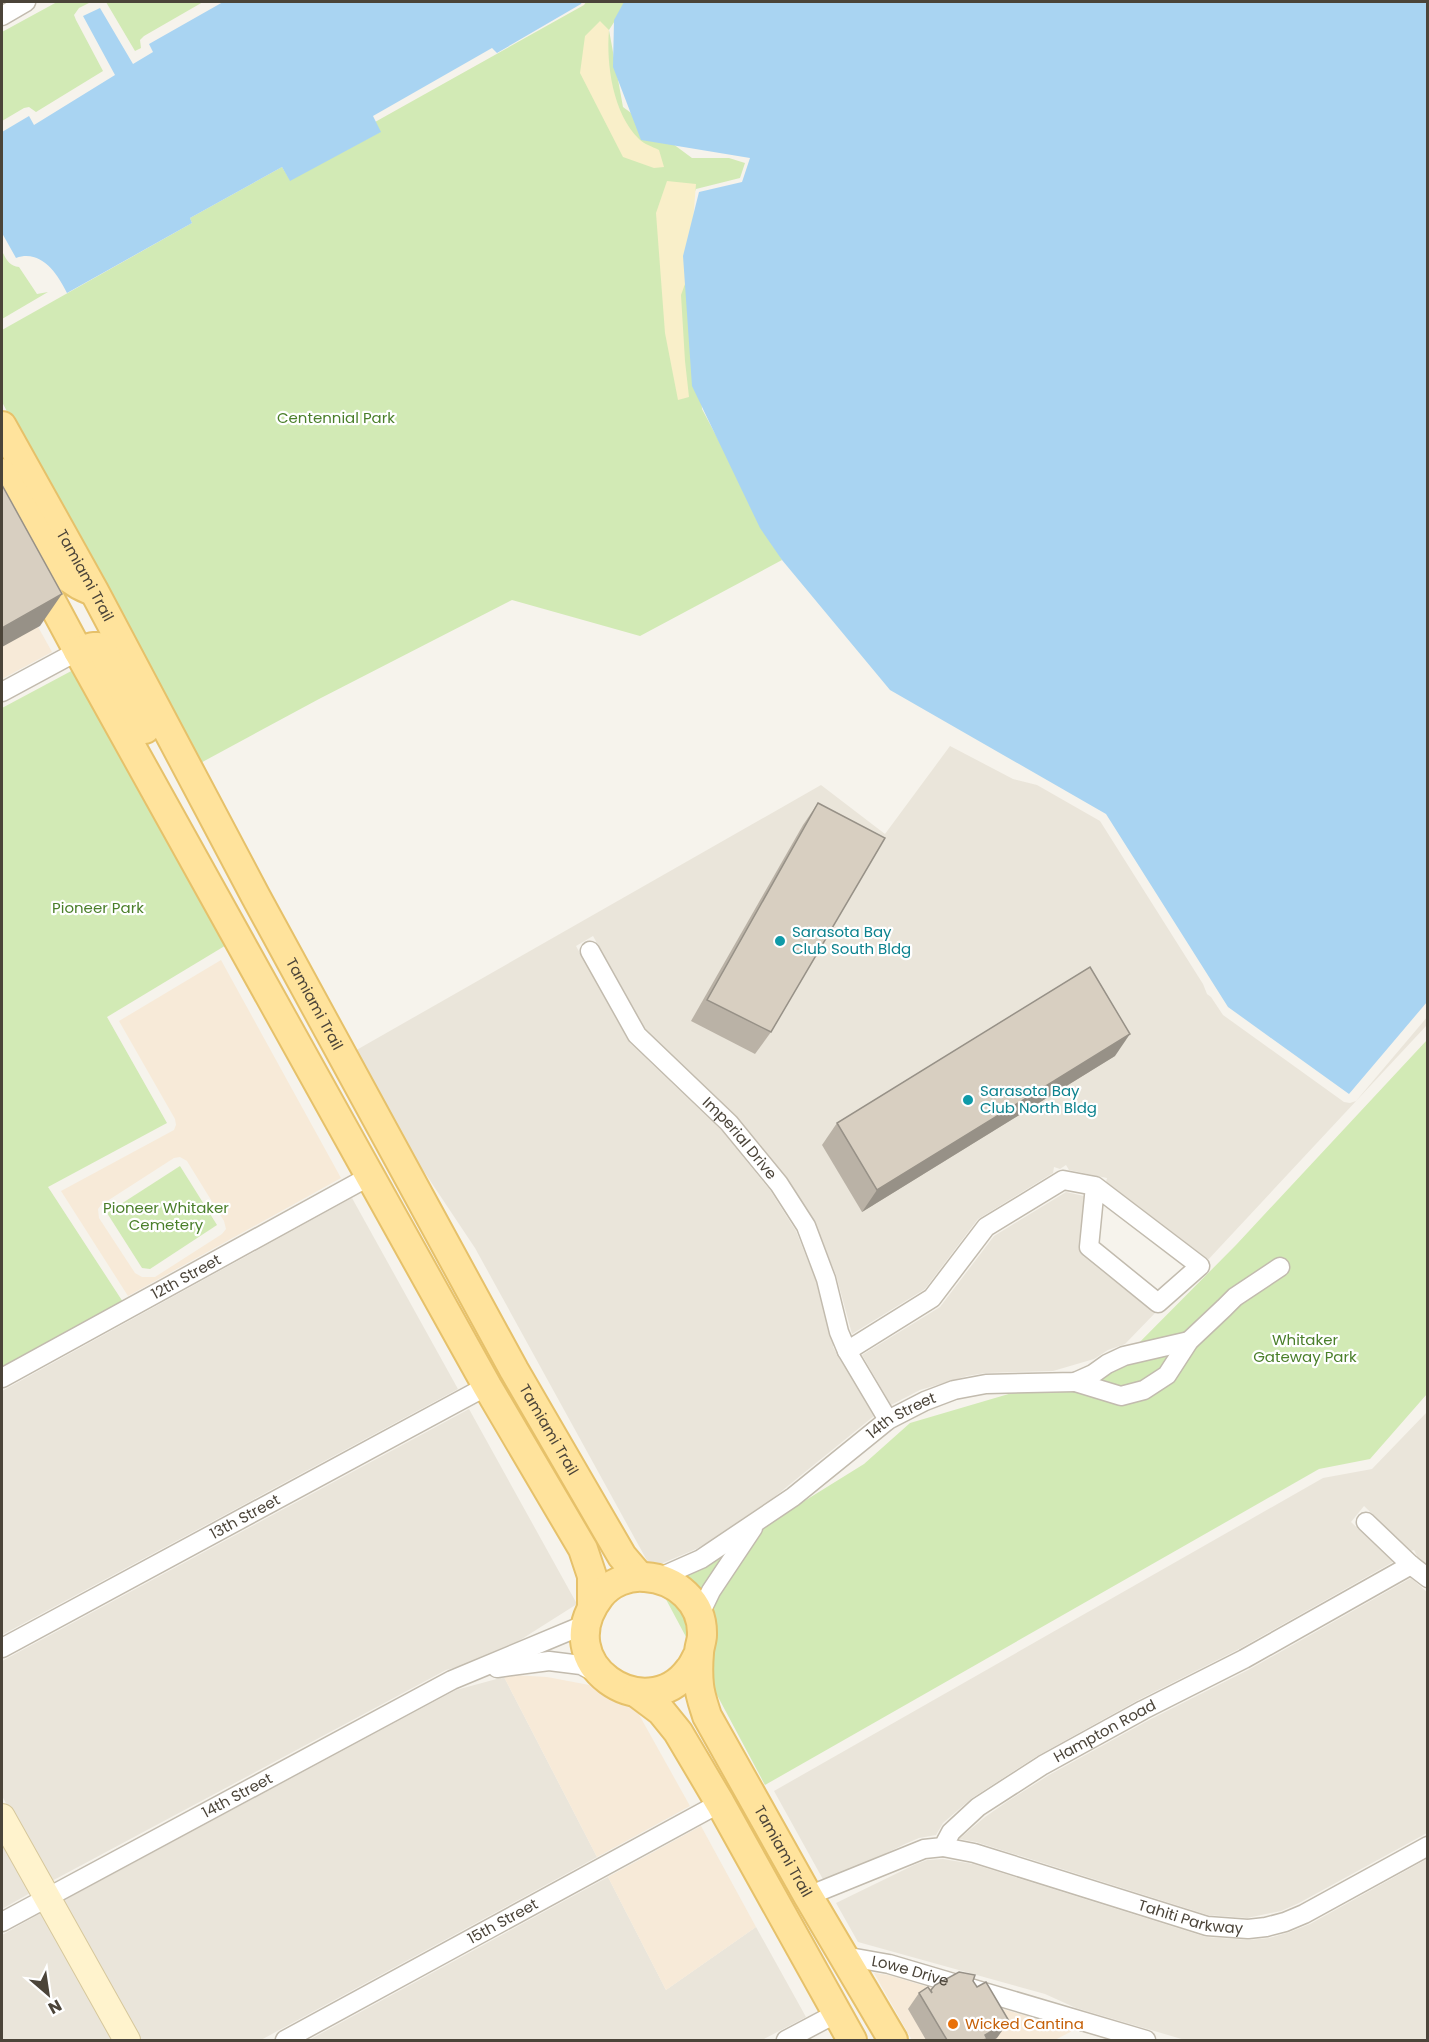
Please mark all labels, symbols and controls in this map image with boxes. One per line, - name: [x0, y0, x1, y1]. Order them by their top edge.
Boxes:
- park label: Centennial Park: [277, 407, 395, 428]
- street label: Tamiami Trail: [52, 525, 119, 625]
- park label: Pioneer Park: [52, 897, 144, 918]
- place label: Sarasota Bay Club South Bldg: [792, 921, 911, 959]
- marker: Sarasota Bay Club South Bldg: [773, 934, 787, 948]
- street label: Tamiami Trail: [281, 954, 348, 1054]
- place label: Sarasota Bay Club North Bldg: [980, 1080, 1097, 1118]
- street label: Imperial Drive: [698, 1092, 782, 1184]
- marker: Sarasota Bay Club North Bldg: [961, 1093, 975, 1107]
- park label: Pioneer Whitaker Cemetery: [103, 1197, 229, 1235]
- street label: 12th Street: [147, 1249, 224, 1304]
- park label: Whitaker Gateway Park: [1253, 1329, 1357, 1367]
- street label: Tamiami Trail: [514, 1380, 584, 1479]
- street label: 14th Street: [862, 1387, 939, 1443]
- street label: 13th Street: [206, 1489, 283, 1544]
- street label: Hampton Road: [1050, 1694, 1159, 1767]
- street label: 14th Street: [198, 1768, 276, 1823]
- street label: Tamiami Trail: [749, 1802, 818, 1901]
- street label: 15th Street: [464, 1893, 542, 1949]
- street label: Tahiti Parkway: [1136, 1894, 1244, 1939]
- street label: Lowe Drive: [870, 1950, 952, 1991]
- north arrow: [18, 1964, 78, 2024]
- text: N: [44, 1994, 66, 2020]
- place label: Wicked Cantina: [965, 2013, 1084, 2034]
- marker: Wicked Cantina: [946, 2017, 960, 2031]

